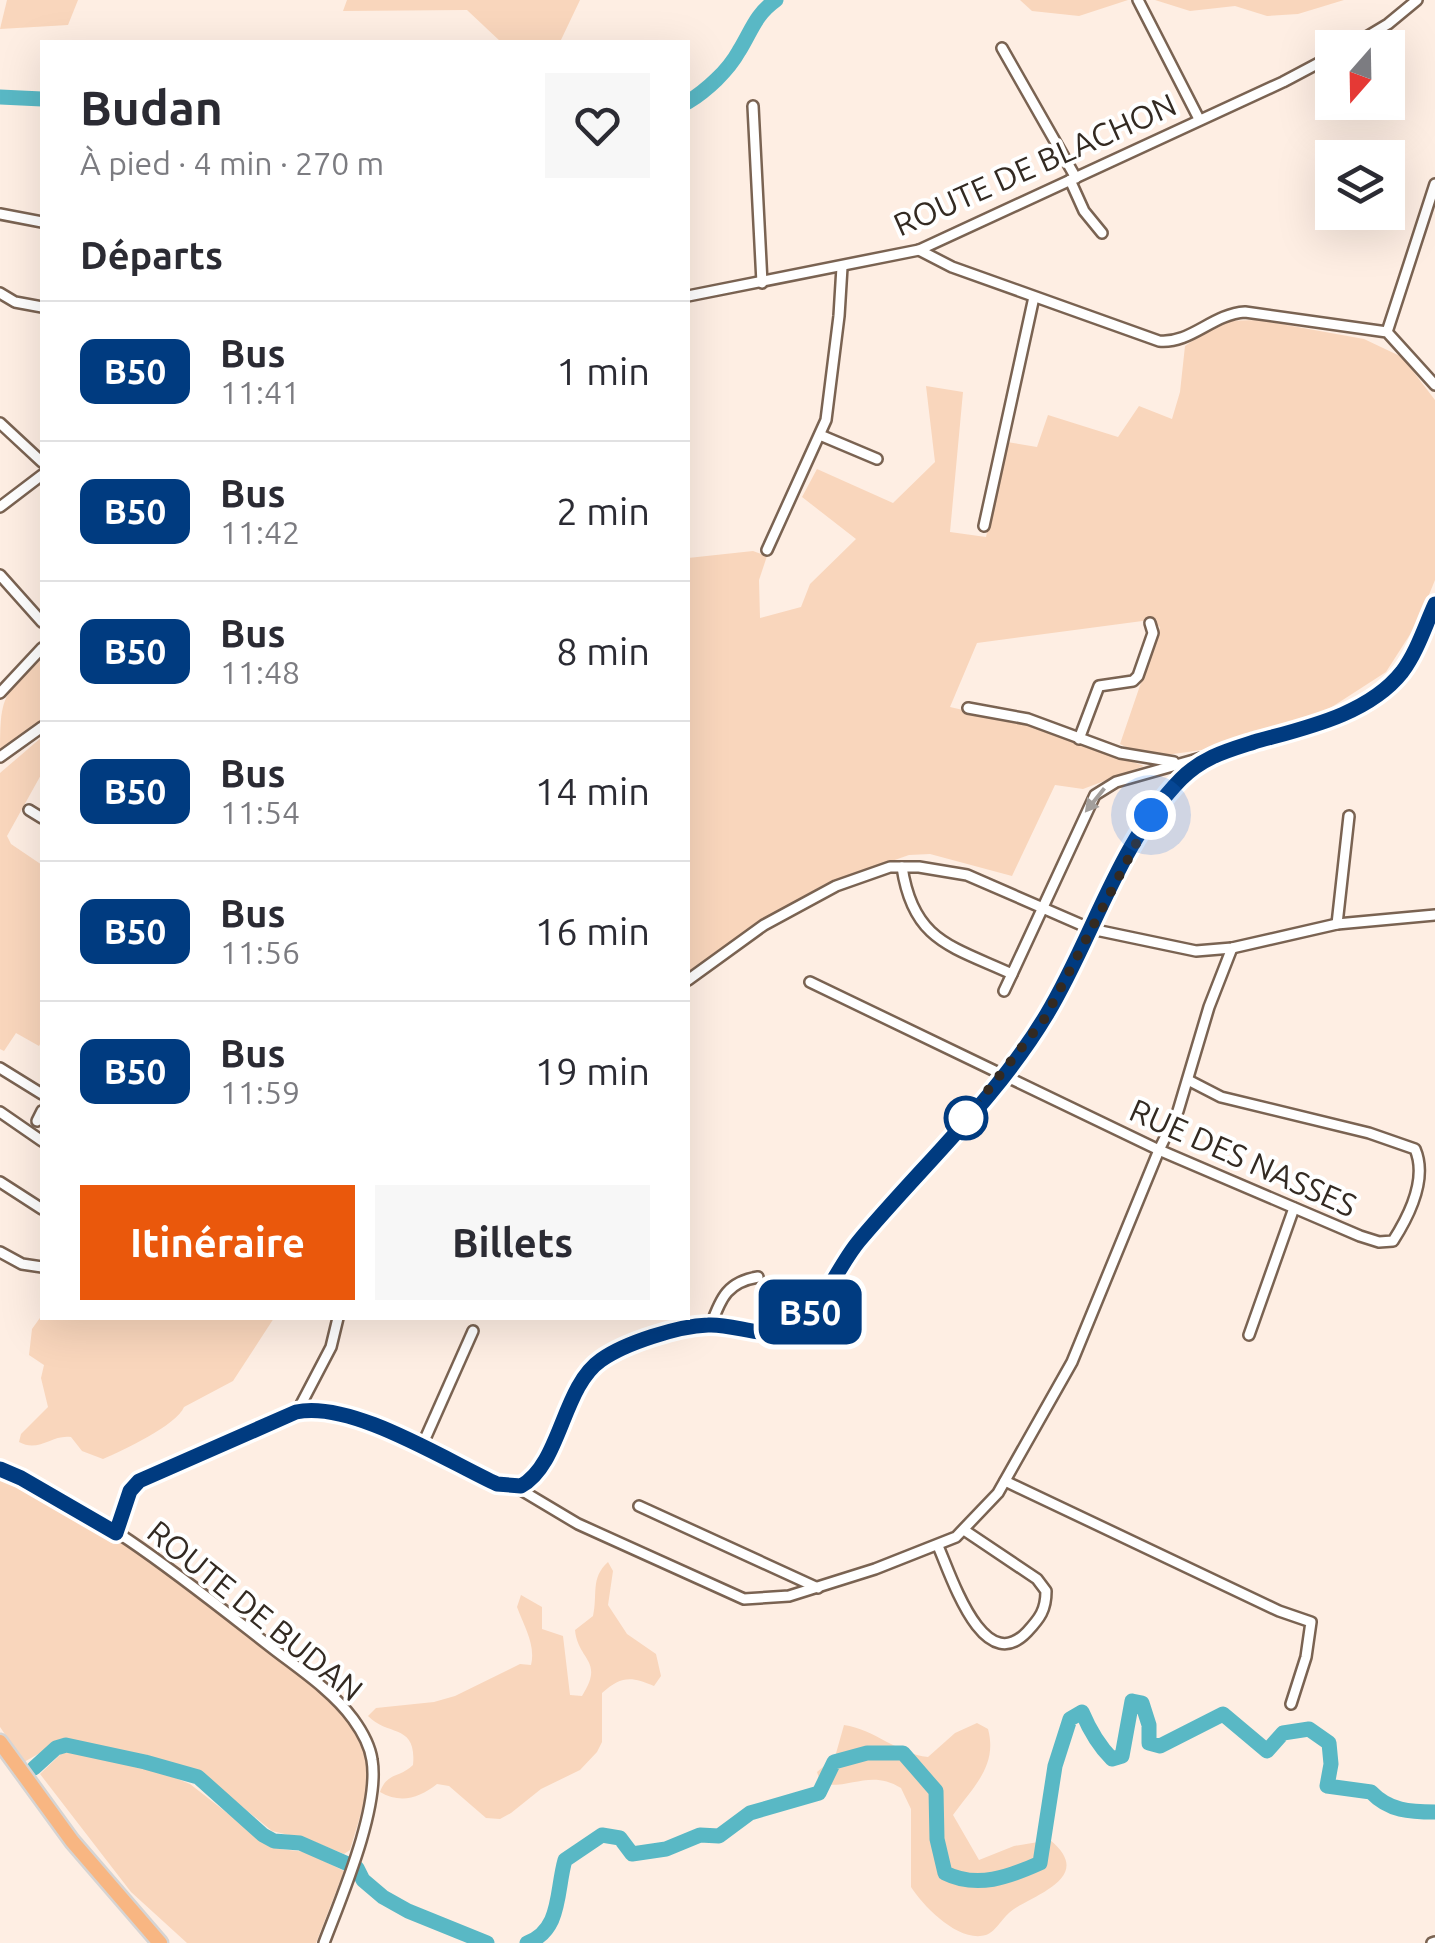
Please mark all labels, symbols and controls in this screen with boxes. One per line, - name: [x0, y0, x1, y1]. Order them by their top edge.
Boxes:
- north arrow: [1315, 30, 1405, 120]
- map controls: [1315, 30, 1405, 230]
- button: heart: [545, 73, 650, 178]
- text: Budan: [80, 80, 223, 134]
- street label: ROUTE DE BLACHON: [888, 86, 1181, 243]
- button: layers: [1315, 140, 1405, 230]
- text: À pied · 4 min · 270 m: [80, 145, 384, 181]
- text: Départs: [80, 234, 223, 276]
- text: Bus: [220, 332, 285, 374]
- text: 1 min: [556, 350, 650, 392]
- text: B50: [104, 351, 166, 391]
- text: 11:41: [220, 374, 300, 410]
- text: Bus: [220, 472, 285, 514]
- text: 2 min: [556, 490, 650, 532]
- text: B50: [104, 491, 166, 531]
- text: 11:42: [220, 514, 300, 550]
- text: Bus: [220, 612, 285, 654]
- text: 8 min: [556, 630, 650, 672]
- text: B50: [104, 631, 166, 671]
- text: 11:48: [220, 654, 300, 690]
- text: Bus: [220, 752, 285, 794]
- text: 14 min: [535, 770, 650, 812]
- text: B50: [104, 771, 166, 811]
- one-way arrow: [1084, 787, 1106, 812]
- your location: [1126, 790, 1176, 840]
- text: 11:54: [220, 794, 300, 830]
- text: Bus: [220, 892, 285, 934]
- text: 16 min: [535, 910, 650, 952]
- text: B50: [104, 911, 166, 951]
- text: 11:56: [220, 934, 300, 970]
- text: Bus: [220, 1032, 285, 1074]
- text: 19 min: [535, 1050, 650, 1092]
- text: B50: [104, 1051, 166, 1091]
- text: 11:59: [220, 1074, 300, 1110]
- street label: RUE DES NASSES: [1125, 1091, 1362, 1223]
- unlabelled marker: [945, 1097, 987, 1139]
- button: Itinéraire: [80, 1185, 355, 1300]
- button: Billets: [375, 1185, 650, 1300]
- line badge: B50: [752, 1280, 868, 1344]
- text: B50: [779, 1292, 841, 1332]
- street label: ROUTE DE BUDAN: [141, 1513, 370, 1708]

